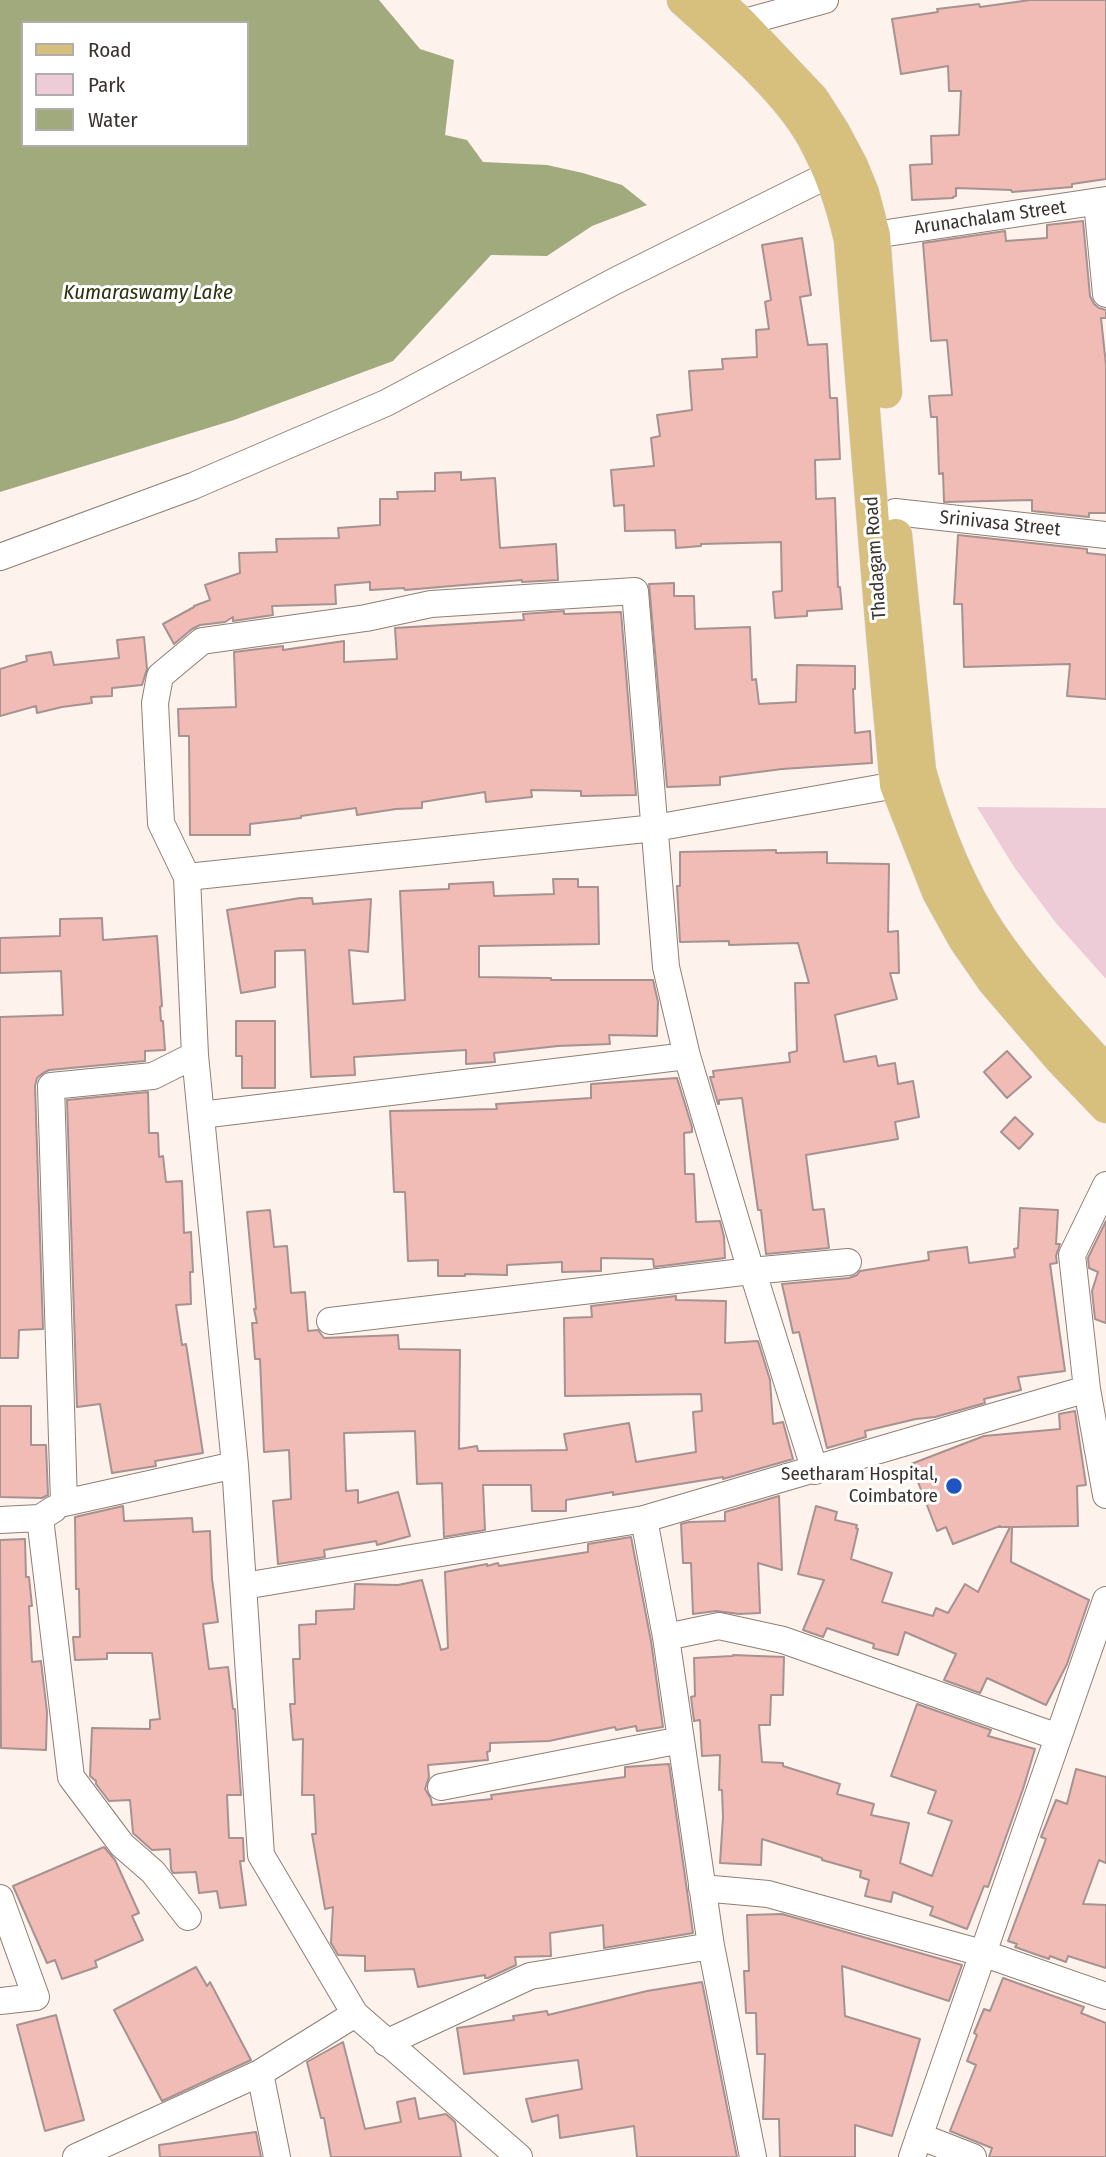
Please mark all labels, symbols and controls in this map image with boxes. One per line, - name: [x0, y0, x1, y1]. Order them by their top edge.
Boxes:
- legend: [21, 21, 248, 147]
- text: Road: [88, 37, 132, 63]
- text: Park: [88, 72, 125, 98]
- text: Water: [88, 107, 138, 133]
- street label: Arunachalam Street: [913, 196, 1067, 240]
- water label: Kumaraswamy Lake: [63, 280, 233, 306]
- street label: Thadagam Road: [860, 495, 892, 621]
- street label: Srinivasa Street: [938, 506, 1062, 542]
- place label: Seetharam Hospital, Coimbatore: [781, 1464, 938, 1508]
- marker: Seetharam Hospital, Coimbatore: [944, 1476, 964, 1496]

